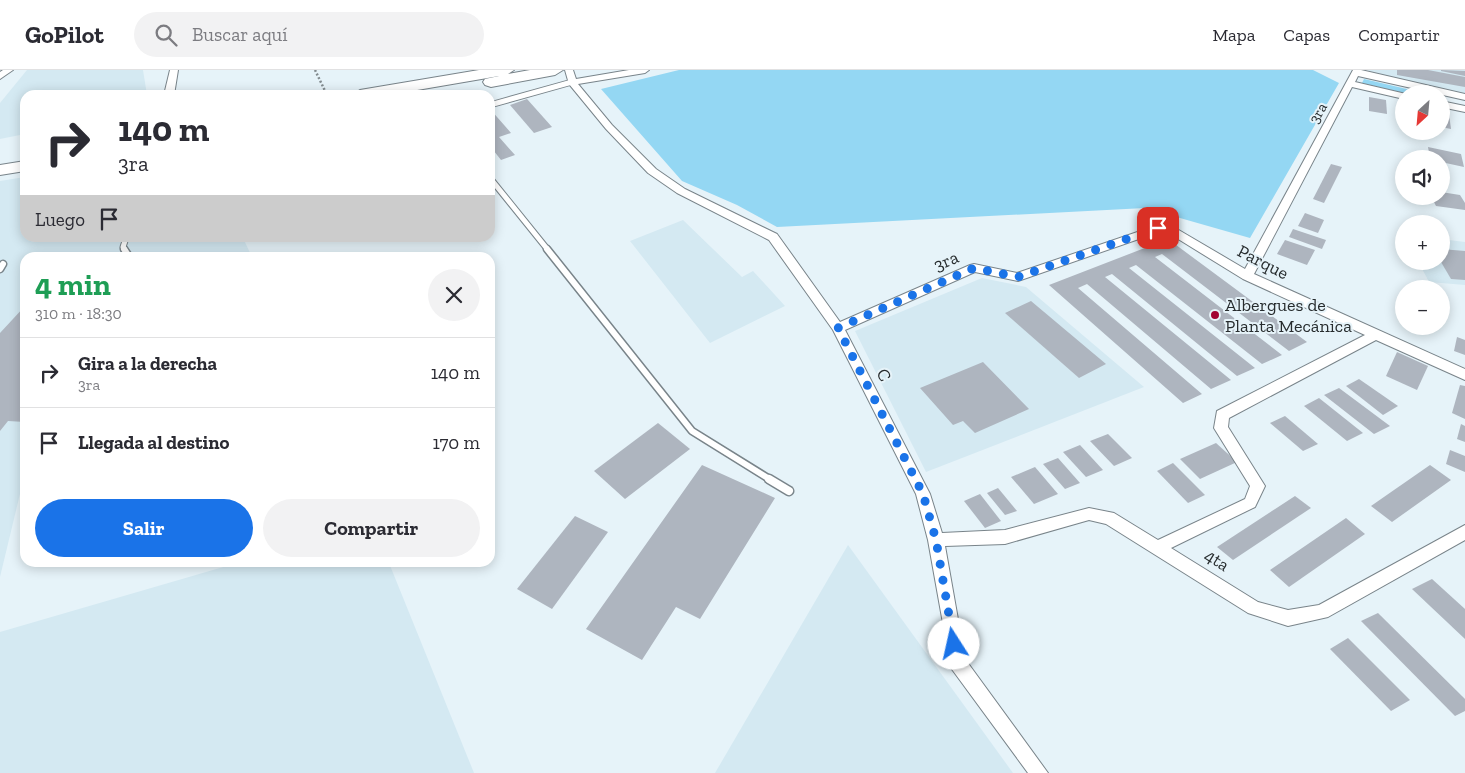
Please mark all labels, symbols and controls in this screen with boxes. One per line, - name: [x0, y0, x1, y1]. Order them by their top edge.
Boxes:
- search box: [134, 12, 484, 57]
- text: GoPilot: [25, 20, 104, 49]
- icon: search: [152, 21, 180, 49]
- text: Buscar aquí: [192, 23, 288, 46]
- text: Mapa: [1212, 24, 1255, 46]
- text: Capas: [1283, 24, 1330, 46]
- text: Compartir: [1358, 24, 1440, 46]
- north arrow: [1395, 85, 1450, 140]
- map controls: [1395, 85, 1450, 335]
- street label: 3ra: [1305, 100, 1331, 126]
- text: 140 m: [118, 108, 209, 150]
- icon: right: [35, 110, 100, 175]
- text: 3ra: [118, 150, 149, 177]
- button: sound: [1395, 150, 1450, 205]
- icon: arrive: [95, 205, 123, 233]
- pin: [1137, 207, 1179, 249]
- text: Luego: [35, 208, 85, 231]
- icon: arrive: [1144, 214, 1172, 242]
- button: +: [1395, 215, 1450, 270]
- street label: Parque: [1234, 240, 1292, 284]
- street label: 3ra: [930, 246, 962, 276]
- text: 4 min: [35, 267, 111, 303]
- button: close: [428, 269, 480, 321]
- button: −: [1395, 280, 1450, 335]
- place label: Albergues de Planta Mecánica: [1225, 294, 1352, 337]
- text: 310 m · 18:30: [35, 304, 122, 323]
- marker: Albergues de Planta Mecánica: [1209, 309, 1221, 321]
- text: Gira a la derecha: [78, 352, 217, 375]
- icon: right: [35, 359, 63, 387]
- text: 140 m: [431, 361, 480, 384]
- street label: C: [872, 365, 896, 385]
- text: 3ra: [78, 375, 100, 394]
- icon: arrive: [35, 429, 63, 457]
- text: Llegada al destino: [78, 431, 229, 454]
- text: 170 m: [432, 431, 480, 454]
- button: Salir: [35, 499, 253, 557]
- button: Compartir: [263, 499, 480, 557]
- street label: 4ta: [1201, 544, 1234, 576]
- position arrow: [927, 617, 979, 669]

